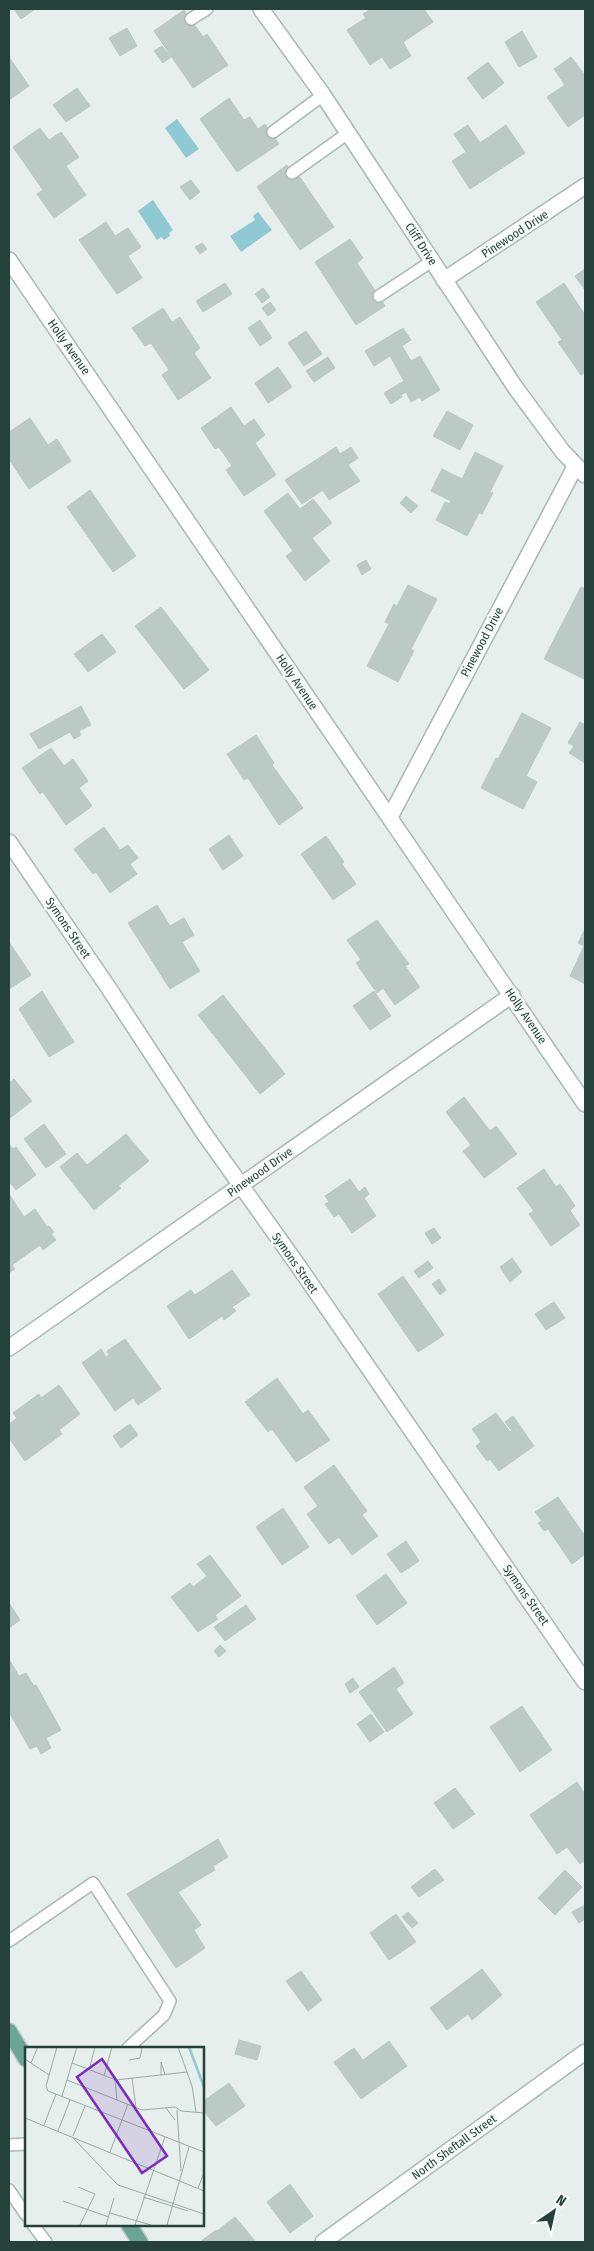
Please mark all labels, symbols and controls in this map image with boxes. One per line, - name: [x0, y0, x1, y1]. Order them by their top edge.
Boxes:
- street label: Pinewood Drive: [479, 207, 551, 261]
- street label: Cliff Drive: [402, 220, 440, 268]
- street label: Holly Avenue: [45, 317, 93, 377]
- street label: Pinewood Drive: [458, 605, 506, 679]
- street label: Holly Avenue: [273, 652, 321, 713]
- street label: Symons Street: [42, 895, 94, 961]
- street label: Holly Avenue: [502, 986, 550, 1047]
- street label: Pinewood Drive: [225, 1144, 295, 1200]
- street label: Symons Street: [269, 1230, 321, 1296]
- street label: Symons Street: [500, 1562, 552, 1628]
- inset map: [25, 2047, 204, 2226]
- street label: North Sheftall Street: [409, 2112, 499, 2182]
- north arrow: [529, 2186, 579, 2236]
- text: N: [553, 2191, 569, 2210]

